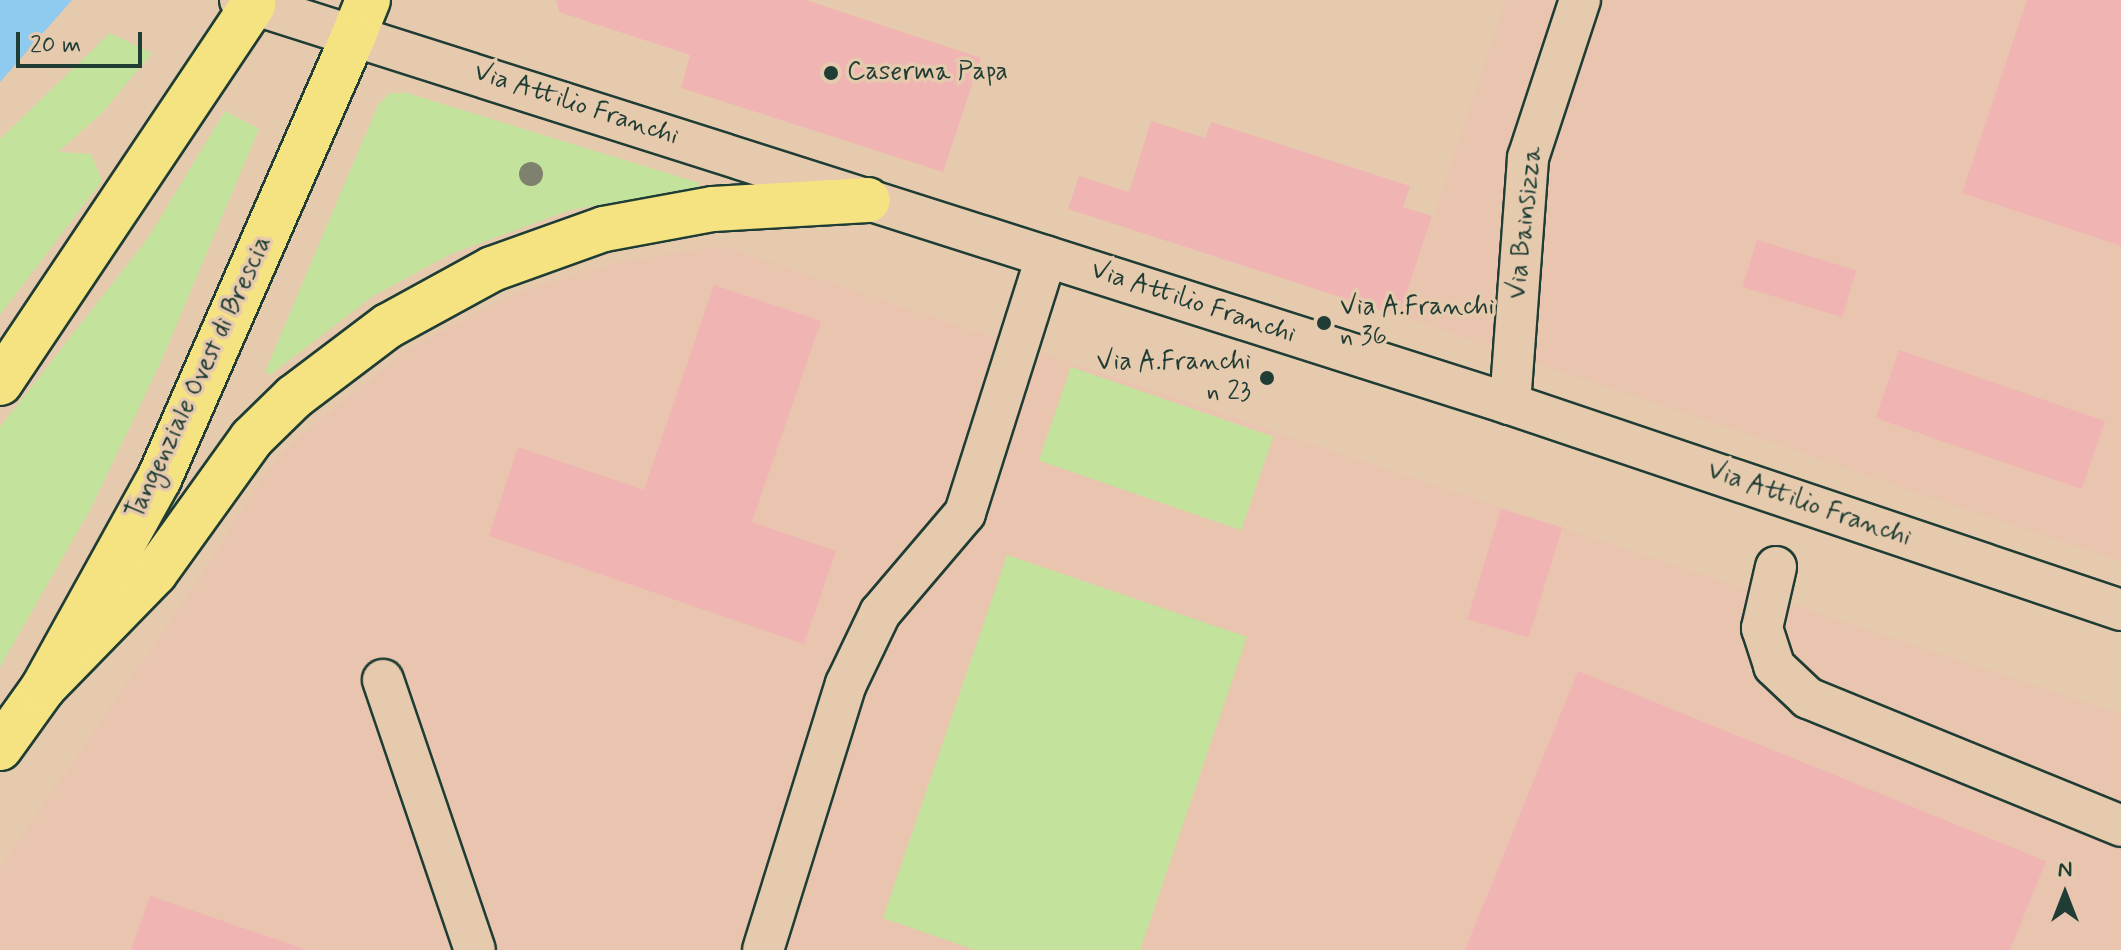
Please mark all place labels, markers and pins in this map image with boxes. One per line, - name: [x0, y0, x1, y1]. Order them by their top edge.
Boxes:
- place label: Caserma Papa: [847, 57, 1009, 89]
- marker: Caserma Papa: [822, 64, 840, 82]
- place label: Via A.Franchi n 36: [1340, 292, 1495, 354]
- marker: Via A.Franchi n 36: [1315, 314, 1333, 332]
- place label: Via A.Franchi n 23: [1096, 347, 1251, 408]
- marker: Via A.Franchi n 23: [1258, 369, 1276, 387]

